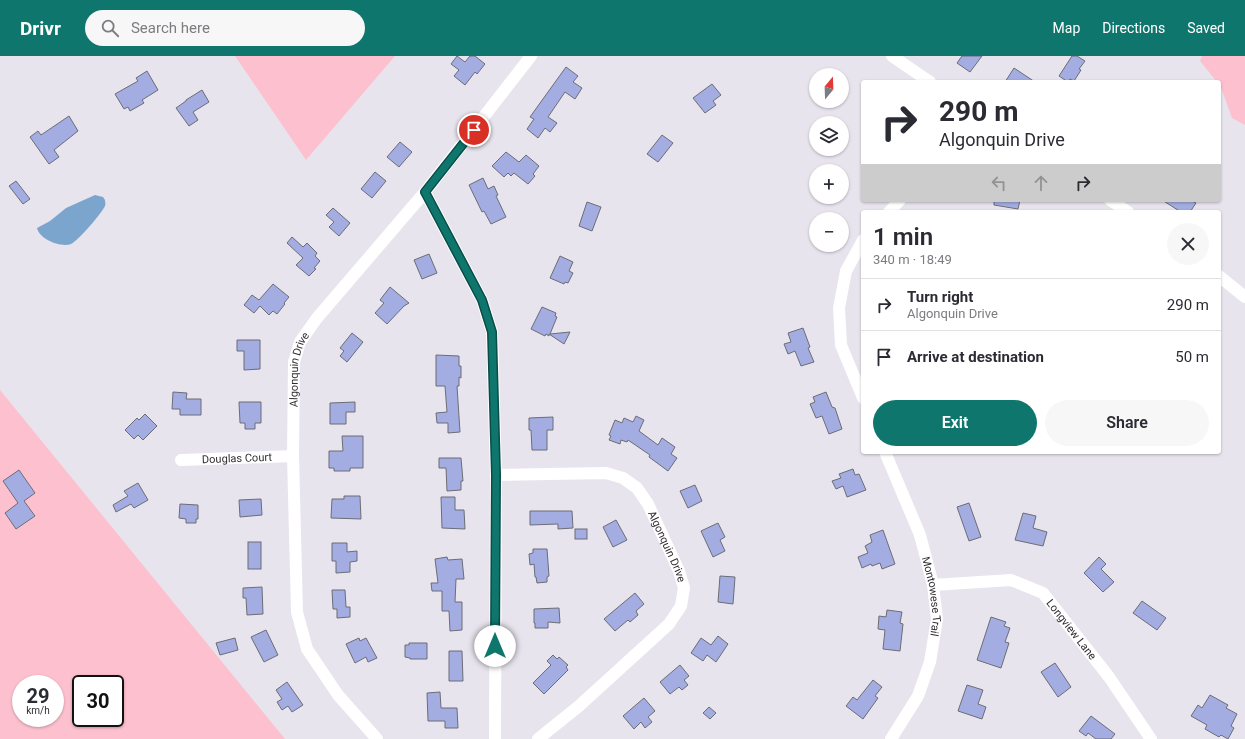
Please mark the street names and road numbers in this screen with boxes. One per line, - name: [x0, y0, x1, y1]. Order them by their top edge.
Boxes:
- street label: Algonquin Drive: [288, 329, 312, 407]
- street label: Douglas Court: [202, 451, 273, 466]
- street label: Algonquin Drive: [645, 509, 688, 584]
- street label: Montowese Trail: [919, 555, 943, 637]
- street label: Longview Lane: [1043, 597, 1099, 663]

